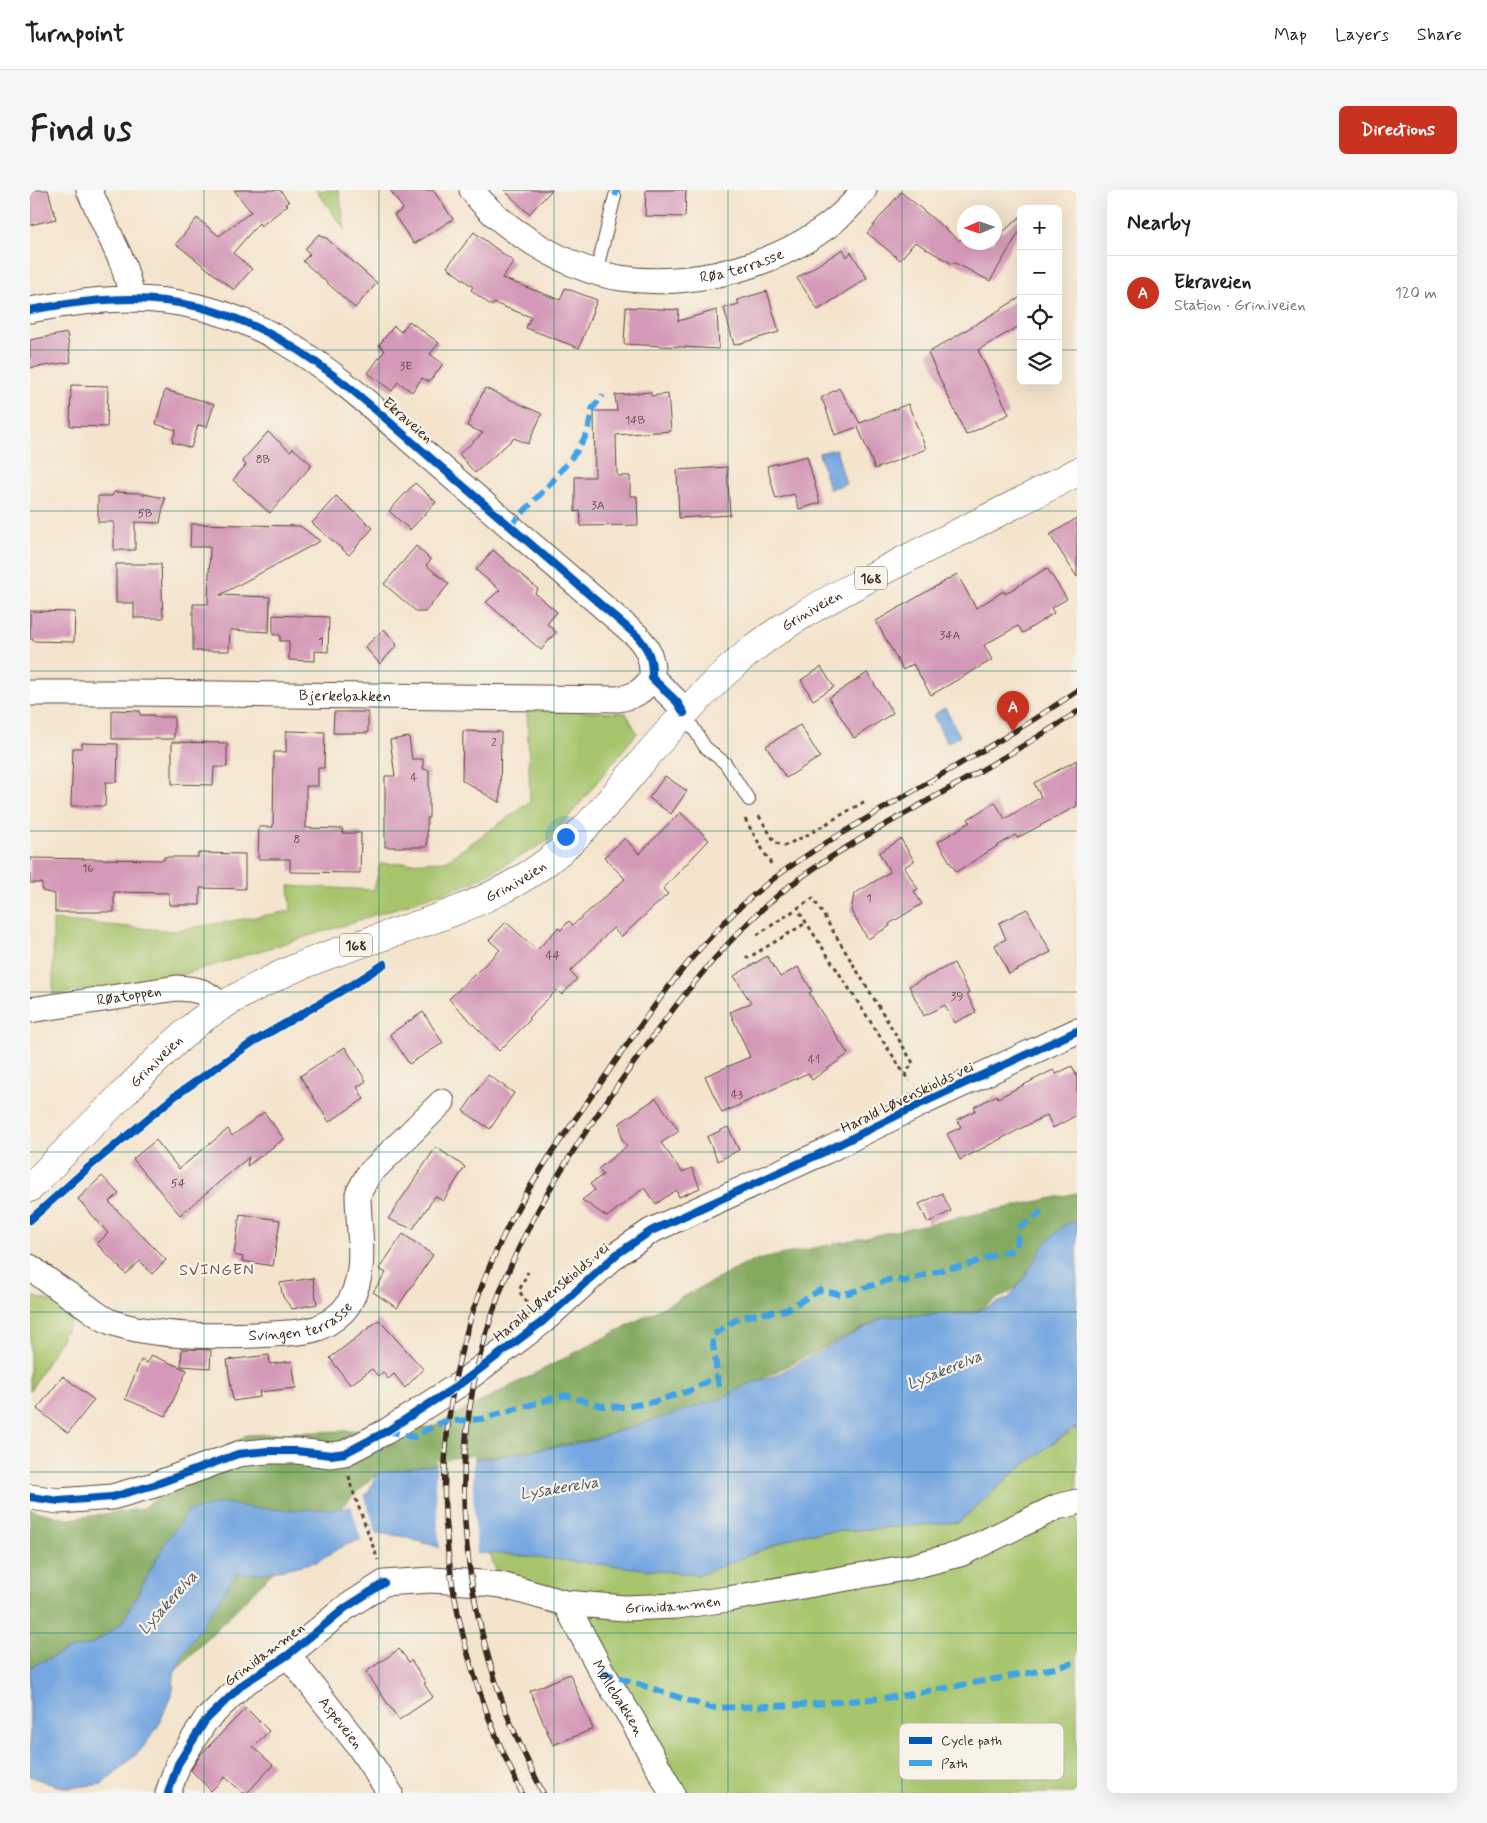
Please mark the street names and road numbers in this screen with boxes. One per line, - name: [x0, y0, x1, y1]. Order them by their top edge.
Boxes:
- street label: Røa terrasse: [698, 244, 787, 288]
- street label: Ekraveien: [378, 393, 437, 448]
- road number: 168: [855, 566, 887, 589]
- street label: Griniveien: [778, 586, 846, 637]
- street label: Bjerkebakken: [299, 686, 391, 707]
- street label: Griniveien: [483, 857, 551, 908]
- road number: 168: [340, 934, 372, 956]
- street label: Røatoppen: [95, 981, 163, 1011]
- street label: Griniveien: [126, 1031, 188, 1092]
- street label: Harald Løvenskiolds vei: [838, 1057, 977, 1139]
- street label: Harald Løvenskiolds vei: [490, 1238, 614, 1347]
- street label: Svingen terrasse: [248, 1298, 358, 1346]
- street label: Grinidammen: [624, 1591, 722, 1619]
- street label: Grinidammen: [220, 1618, 309, 1692]
- street label: Møllebakken: [586, 1657, 649, 1740]
- street label: Aspeveien: [313, 1693, 367, 1754]

